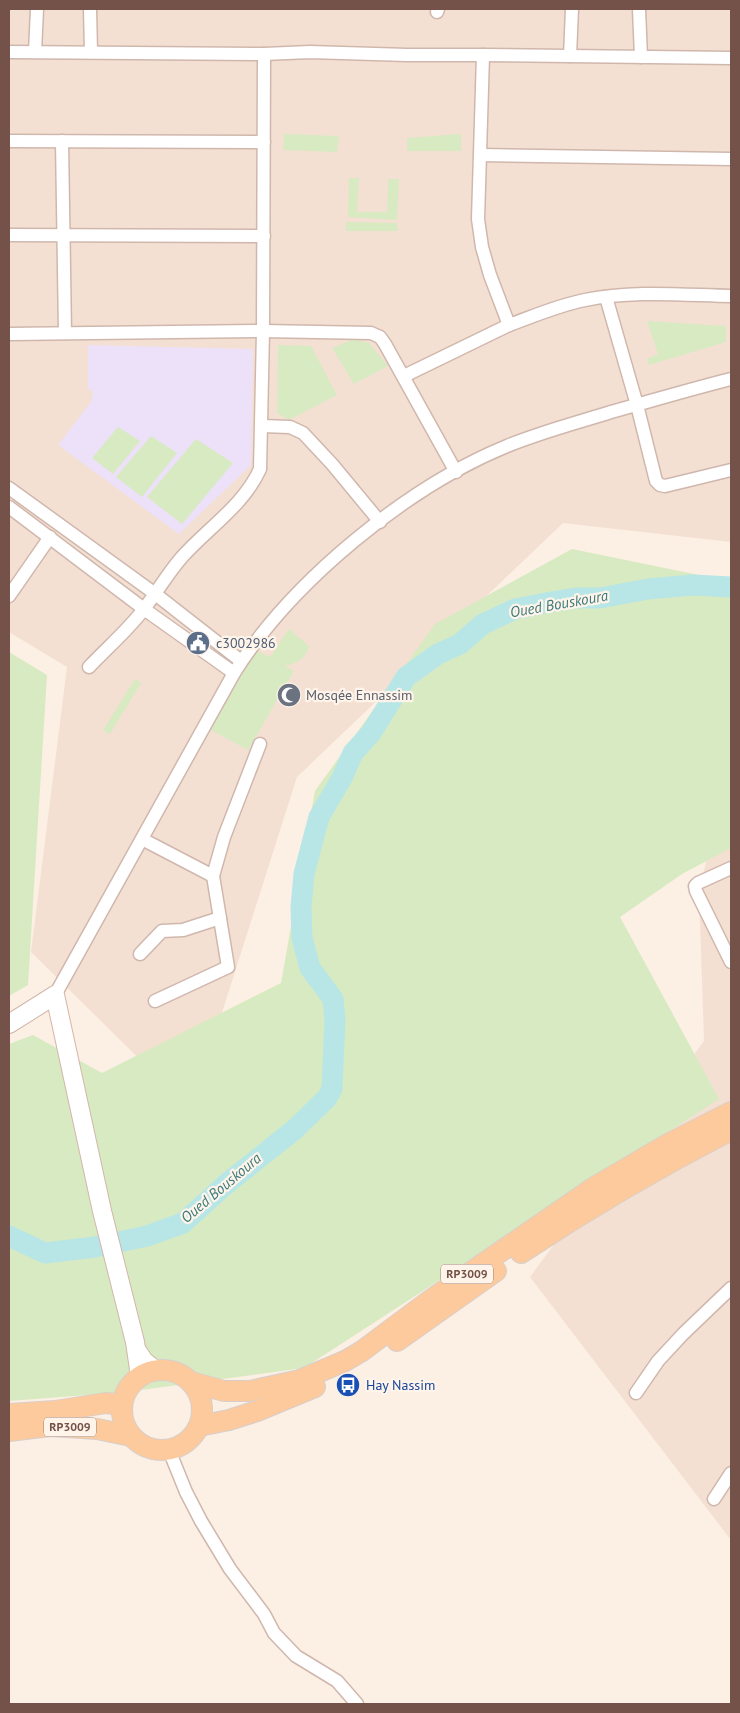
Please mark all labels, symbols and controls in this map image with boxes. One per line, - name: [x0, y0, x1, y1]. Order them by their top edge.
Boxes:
- water label: Oued Bouskoura: [508, 585, 610, 621]
- public building icon: c3002986: [185, 630, 211, 656]
- place label: c3002986: [216, 634, 276, 652]
- mosque icon: Mosqée Ennassim: [276, 682, 302, 708]
- place label: Mosqée Ennassim: [306, 686, 412, 704]
- water label: Oued Bouskoura: [177, 1148, 265, 1227]
- road number: RP3009: [441, 1264, 493, 1284]
- bus stop icon: Hay Nassim: [335, 1372, 361, 1398]
- place label: Hay Nassim: [366, 1376, 435, 1394]
- road number: RP3009: [44, 1418, 96, 1436]

